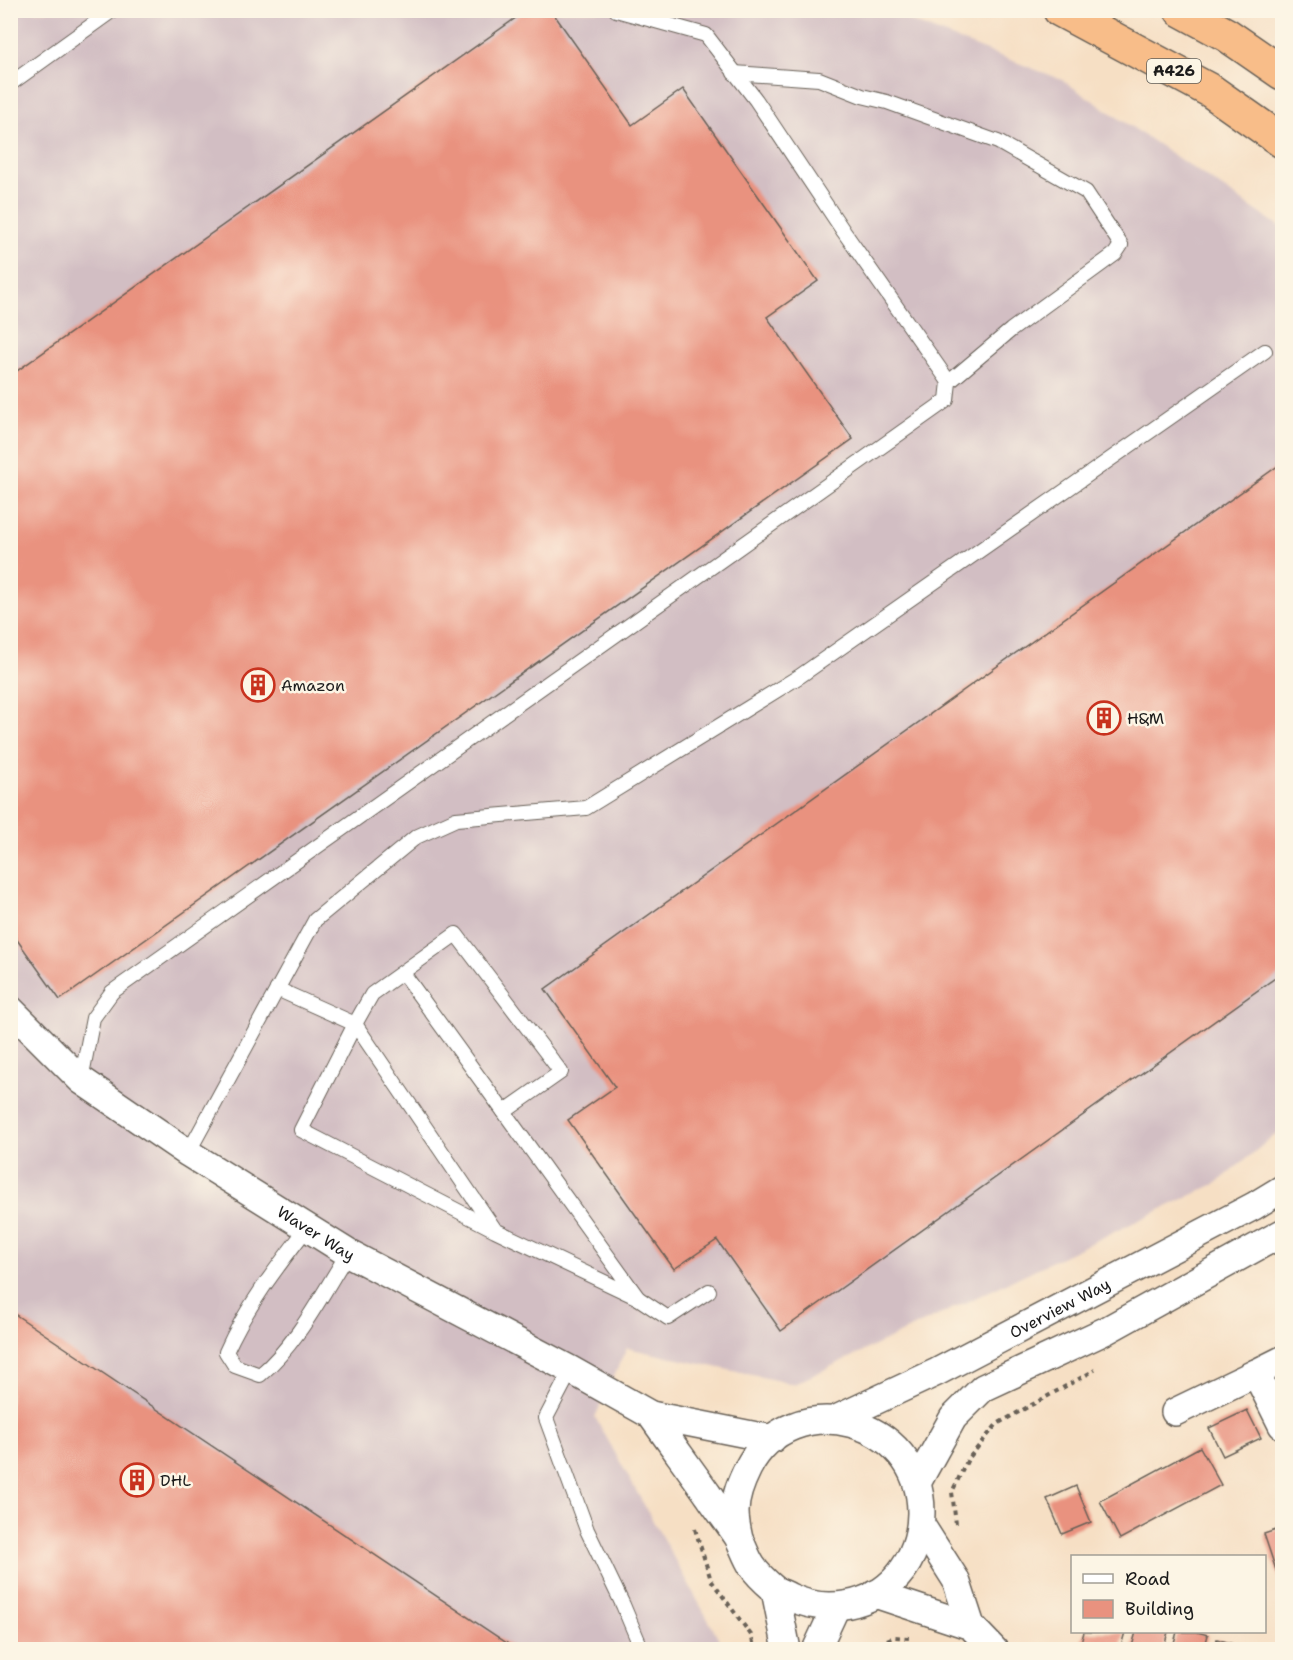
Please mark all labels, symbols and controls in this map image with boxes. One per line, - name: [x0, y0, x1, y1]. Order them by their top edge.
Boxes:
- road number: A426: [1147, 59, 1201, 83]
- building icon: Amazon: [240, 667, 276, 703]
- place label: Amazon: [281, 675, 345, 696]
- building icon: H&M: [1086, 700, 1122, 736]
- place label: H&M: [1127, 708, 1164, 729]
- street label: Waver Way: [273, 1201, 358, 1266]
- street label: Overview Way: [1006, 1273, 1114, 1343]
- building icon: DHL: [119, 1462, 155, 1498]
- place label: DHL: [160, 1470, 191, 1491]
- legend: [1071, 1555, 1266, 1633]
- text: Road: [1125, 1567, 1170, 1591]
- text: Building: [1125, 1597, 1194, 1621]

